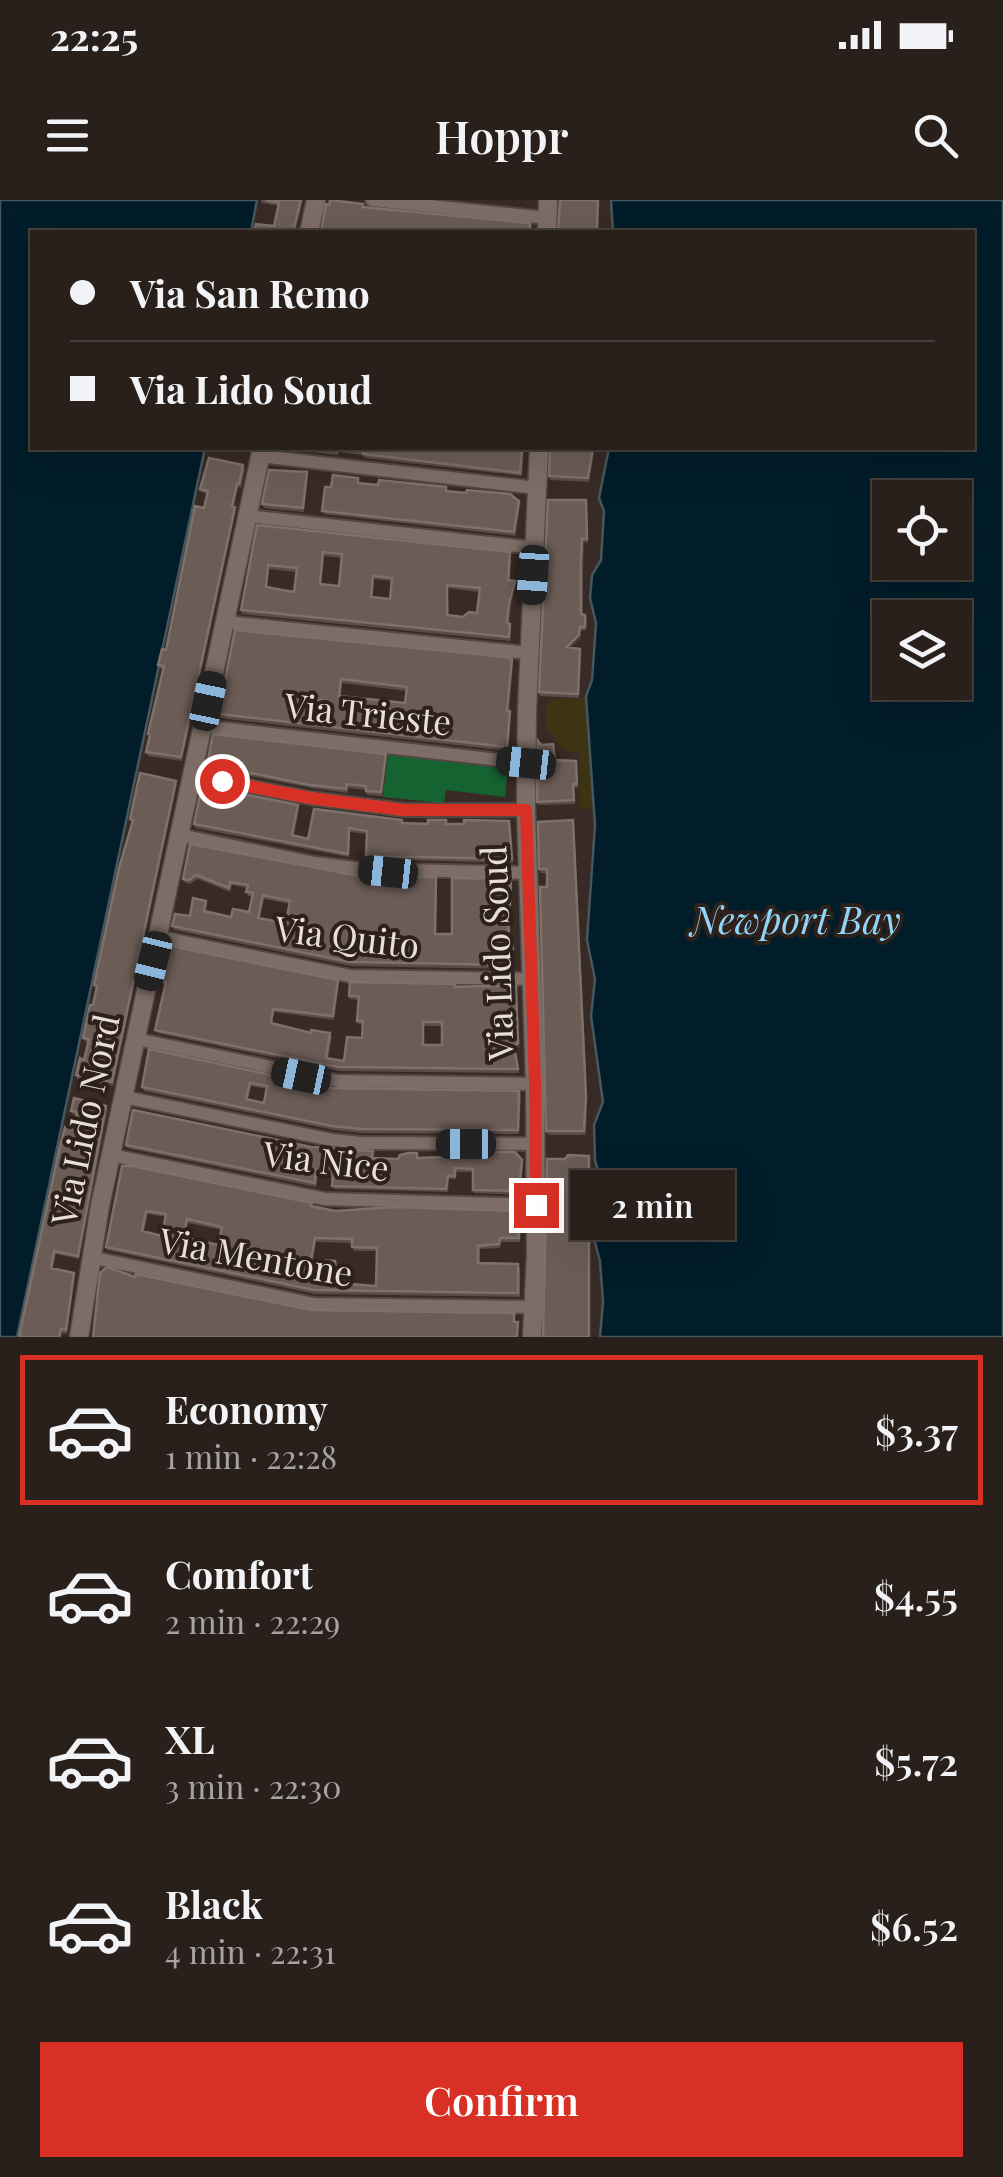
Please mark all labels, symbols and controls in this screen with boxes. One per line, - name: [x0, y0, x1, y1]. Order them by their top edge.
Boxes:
- text: 22:25: [50, 10, 138, 61]
- text: Hoppr: [435, 105, 568, 165]
- icon: menu: [40, 108, 95, 163]
- icon: search: [908, 108, 963, 163]
- text: Via San Remo: [130, 267, 370, 318]
- text: Via Lido Soud: [130, 363, 372, 414]
- map controls: [872, 480, 972, 700]
- button: locate: [872, 480, 972, 580]
- car: [516, 544, 550, 606]
- button: layers: [872, 600, 972, 700]
- car: [187, 669, 229, 733]
- street label: Via Trieste: [282, 680, 454, 745]
- car: [495, 745, 557, 781]
- route start: [200, 759, 245, 804]
- street label: Via Lido Soud: [468, 845, 523, 1062]
- car: [357, 854, 419, 890]
- water label: Newport Bay: [688, 893, 901, 944]
- street label: Via Quito: [271, 903, 422, 968]
- car: [131, 928, 175, 994]
- street label: Via Lido Nord: [38, 1010, 129, 1230]
- car: [269, 1055, 333, 1097]
- street label: Via Nice: [260, 1128, 392, 1191]
- car: [436, 1129, 496, 1159]
- callout: 2 min: [571, 1170, 736, 1240]
- route end: [514, 1183, 559, 1228]
- text: 2 min: [612, 1183, 693, 1226]
- street label: Via Mentone: [155, 1215, 357, 1296]
- text: Economy: [165, 1383, 328, 1434]
- icon: car: [45, 1385, 135, 1475]
- text: $3.37: [875, 1405, 958, 1456]
- text: 1 min · 22:28: [165, 1434, 337, 1477]
- text: Comfort: [165, 1548, 313, 1599]
- icon: car: [45, 1550, 135, 1640]
- text: $4.55: [874, 1570, 958, 1621]
- text: 2 min · 22:29: [165, 1599, 340, 1642]
- text: XL: [165, 1713, 214, 1764]
- icon: car: [45, 1715, 135, 1805]
- text: $5.72: [874, 1735, 958, 1786]
- text: 3 min · 22:30: [165, 1764, 341, 1807]
- text: Black: [165, 1878, 263, 1929]
- icon: car: [45, 1880, 135, 1970]
- text: $6.52: [870, 1900, 958, 1951]
- text: 4 min · 22:31: [165, 1929, 336, 1972]
- button: Confirm: [40, 2042, 963, 2157]

